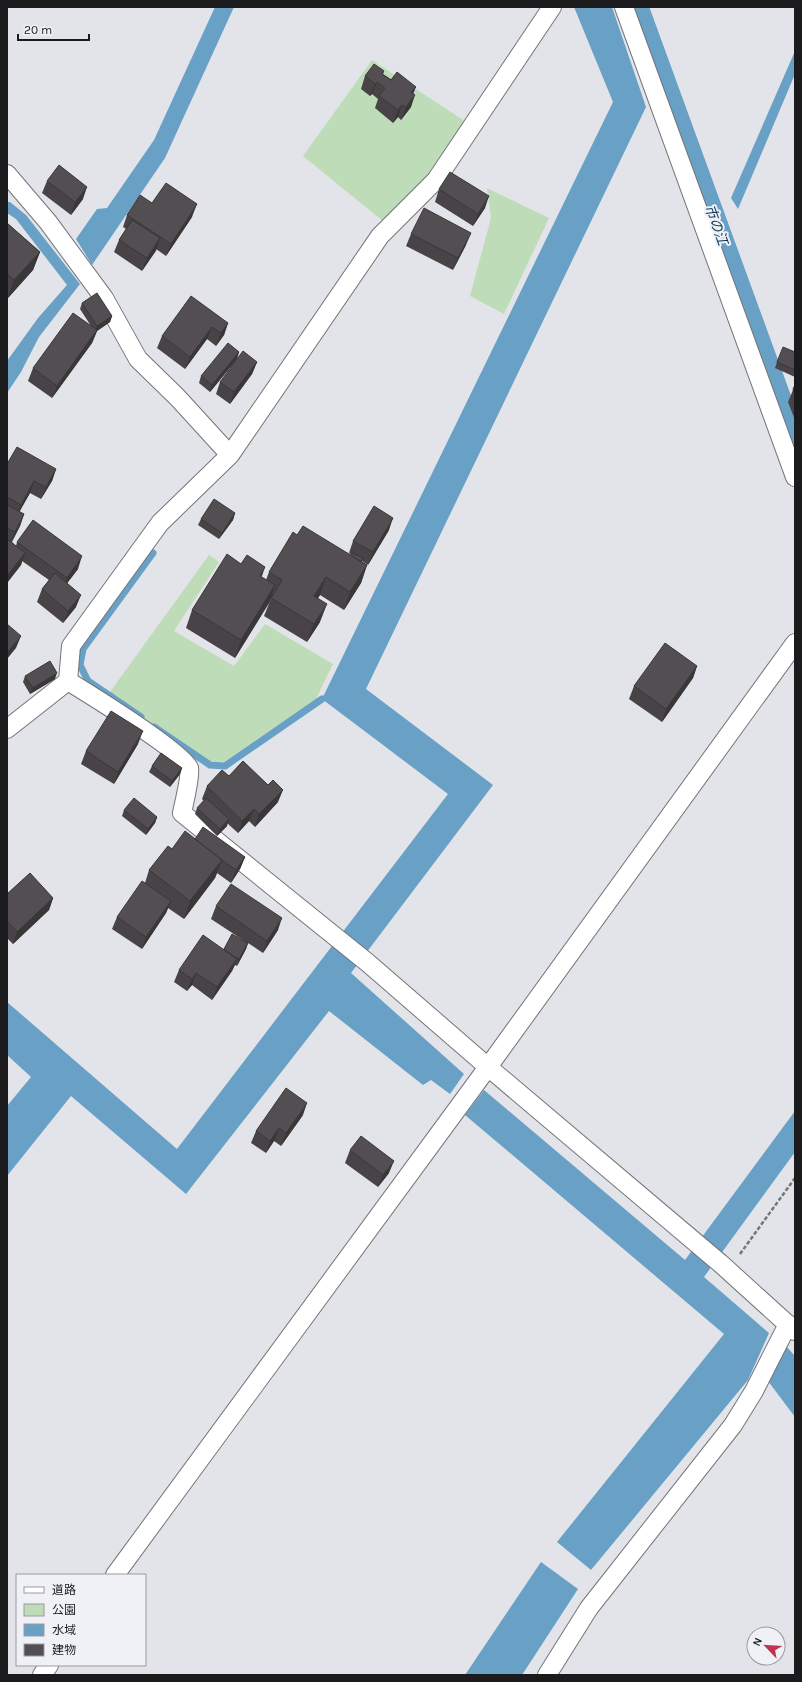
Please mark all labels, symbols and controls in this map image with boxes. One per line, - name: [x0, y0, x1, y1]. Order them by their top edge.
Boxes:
- scale bar: [18, 16, 89, 42]
- text: 20 m: [24, 23, 52, 37]
- water label: 市の江: [701, 202, 732, 250]
- legend: [16, 1574, 146, 1666]
- text: 道路: [52, 1583, 76, 1597]
- text: 公園: [52, 1603, 76, 1617]
- text: 水域: [52, 1623, 76, 1637]
- north arrow: [746, 1626, 786, 1666]
- text: N: [750, 1636, 765, 1648]
- text: 建物: [52, 1643, 76, 1657]

